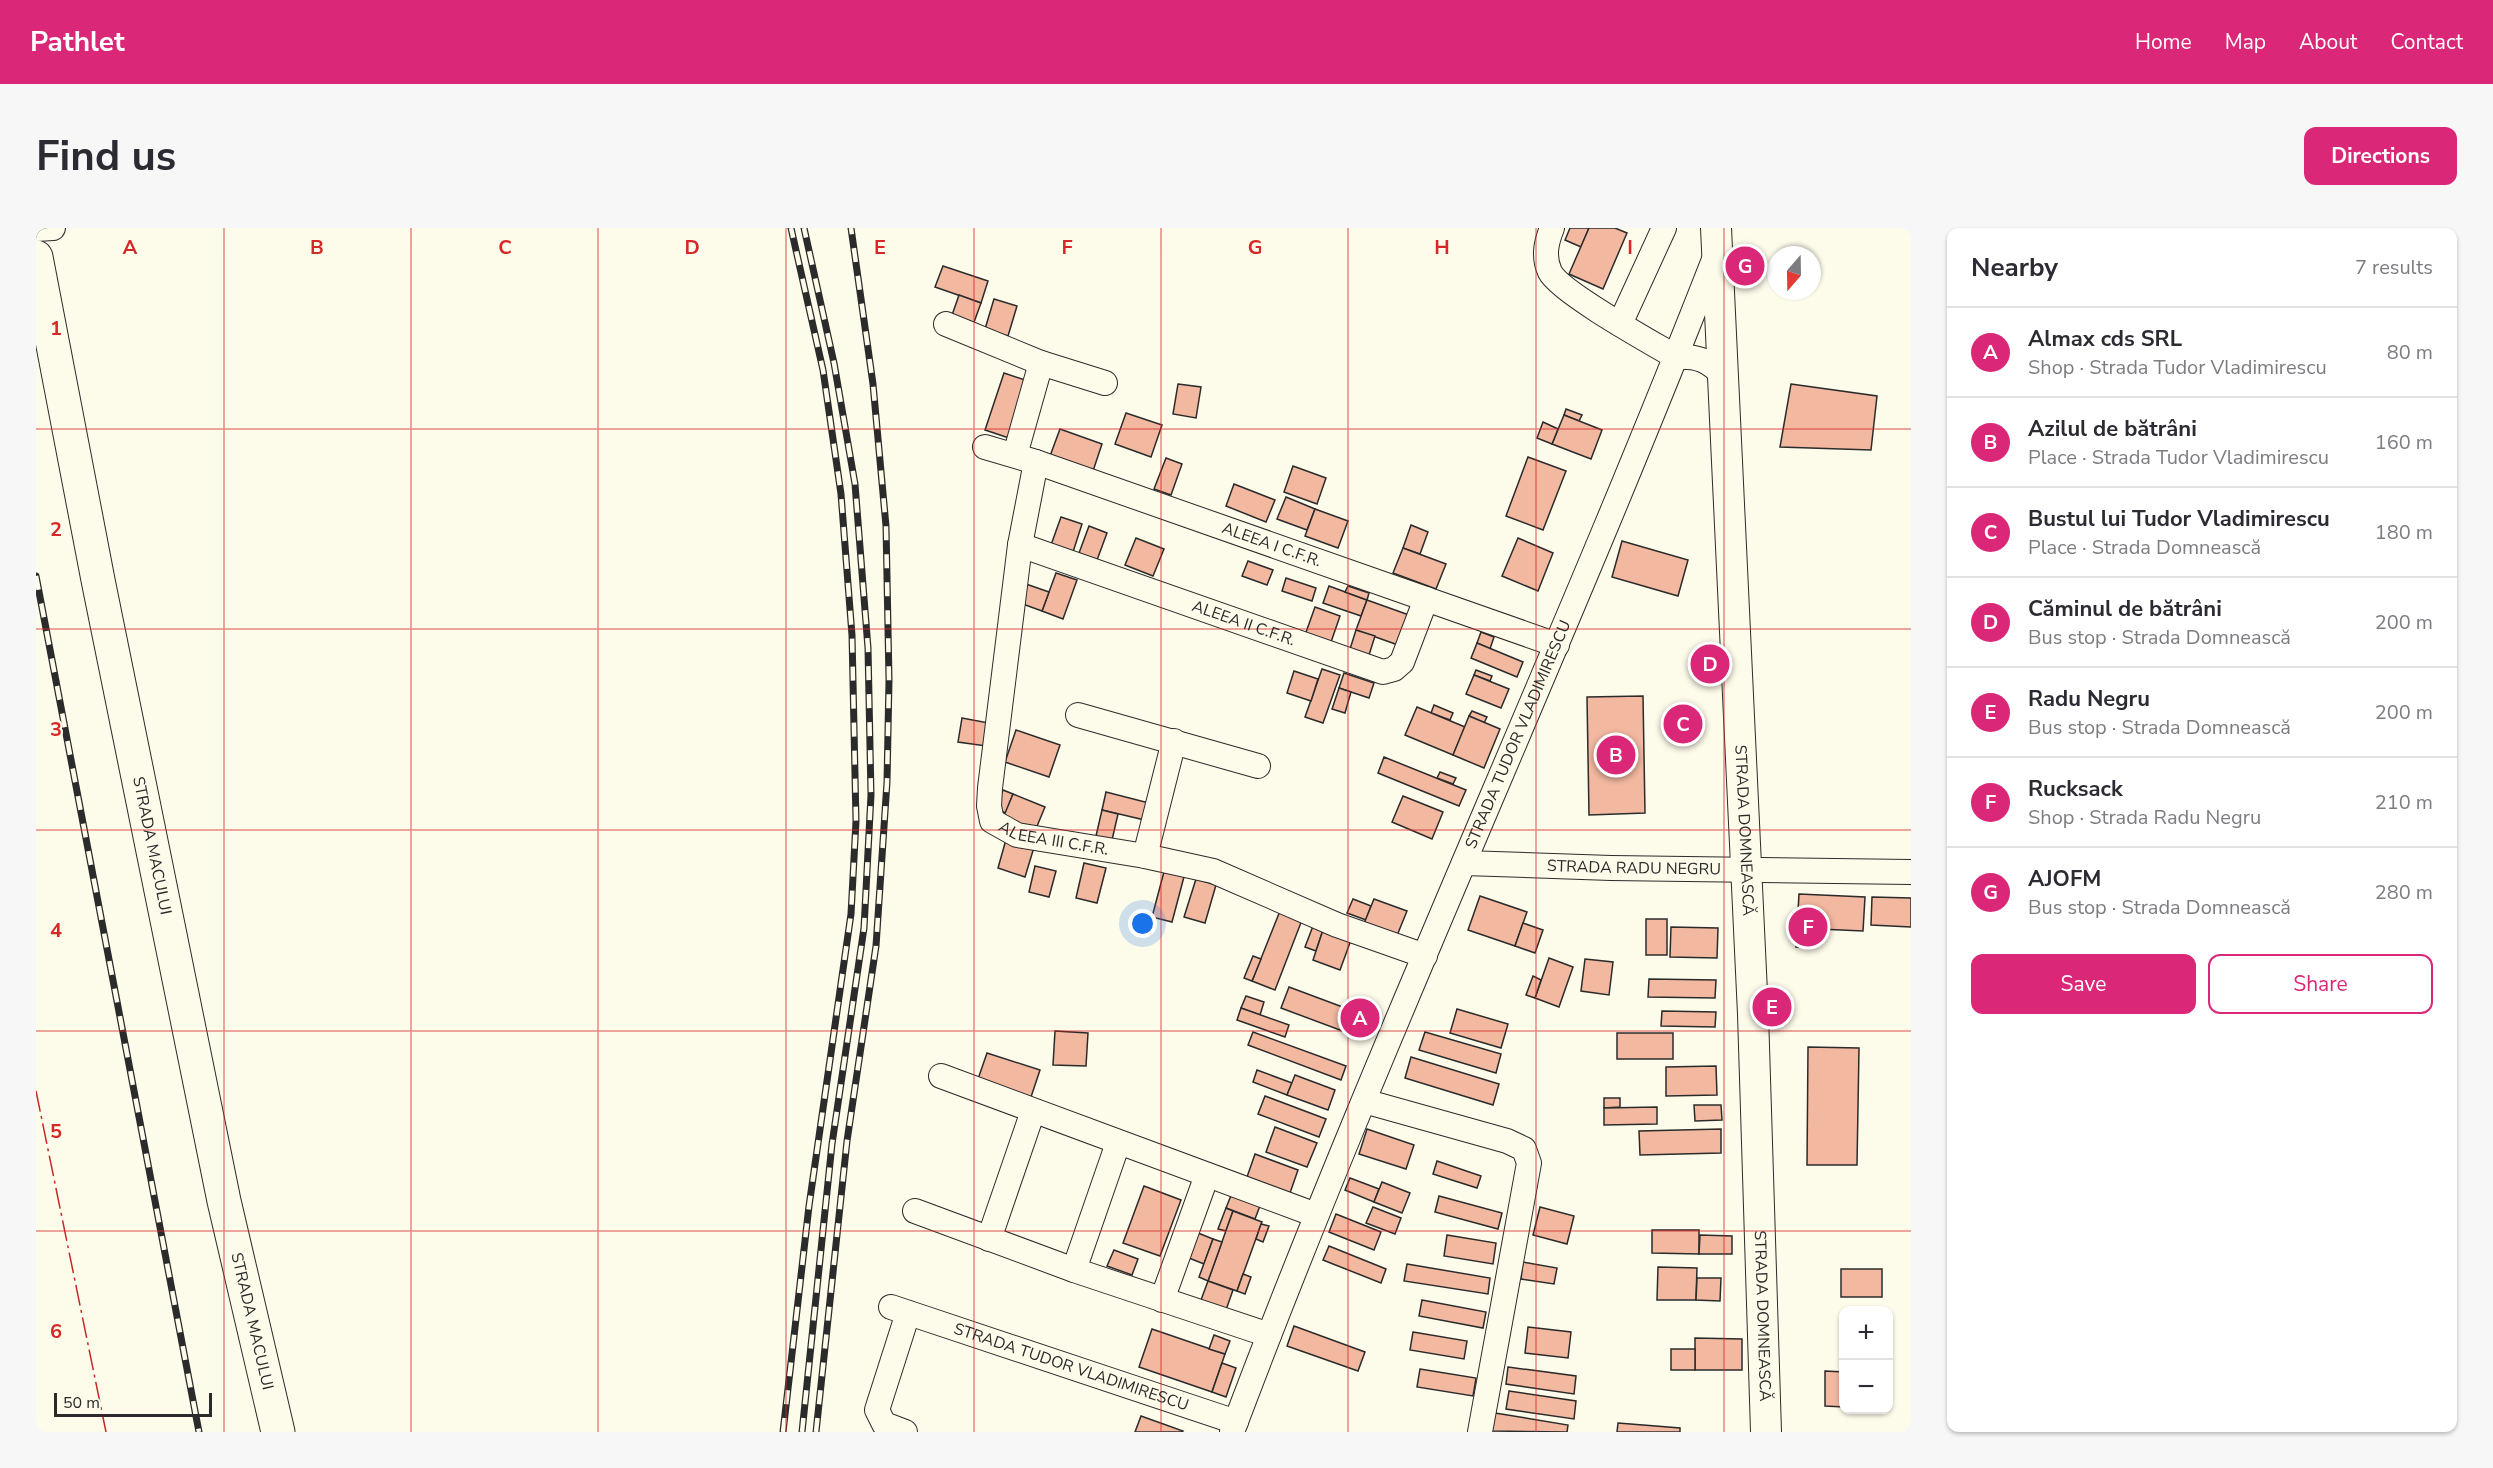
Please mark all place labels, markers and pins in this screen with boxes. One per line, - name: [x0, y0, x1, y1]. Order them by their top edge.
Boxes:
- pin: G: [1726, 243, 1764, 288]
- pin: D: [1690, 642, 1730, 686]
- pin: C: [1664, 702, 1702, 746]
- pin: B: [1596, 732, 1636, 778]
- pin: F: [1788, 904, 1828, 950]
- pin: E: [1752, 984, 1792, 1030]
- pin: A: [1340, 996, 1380, 1040]

